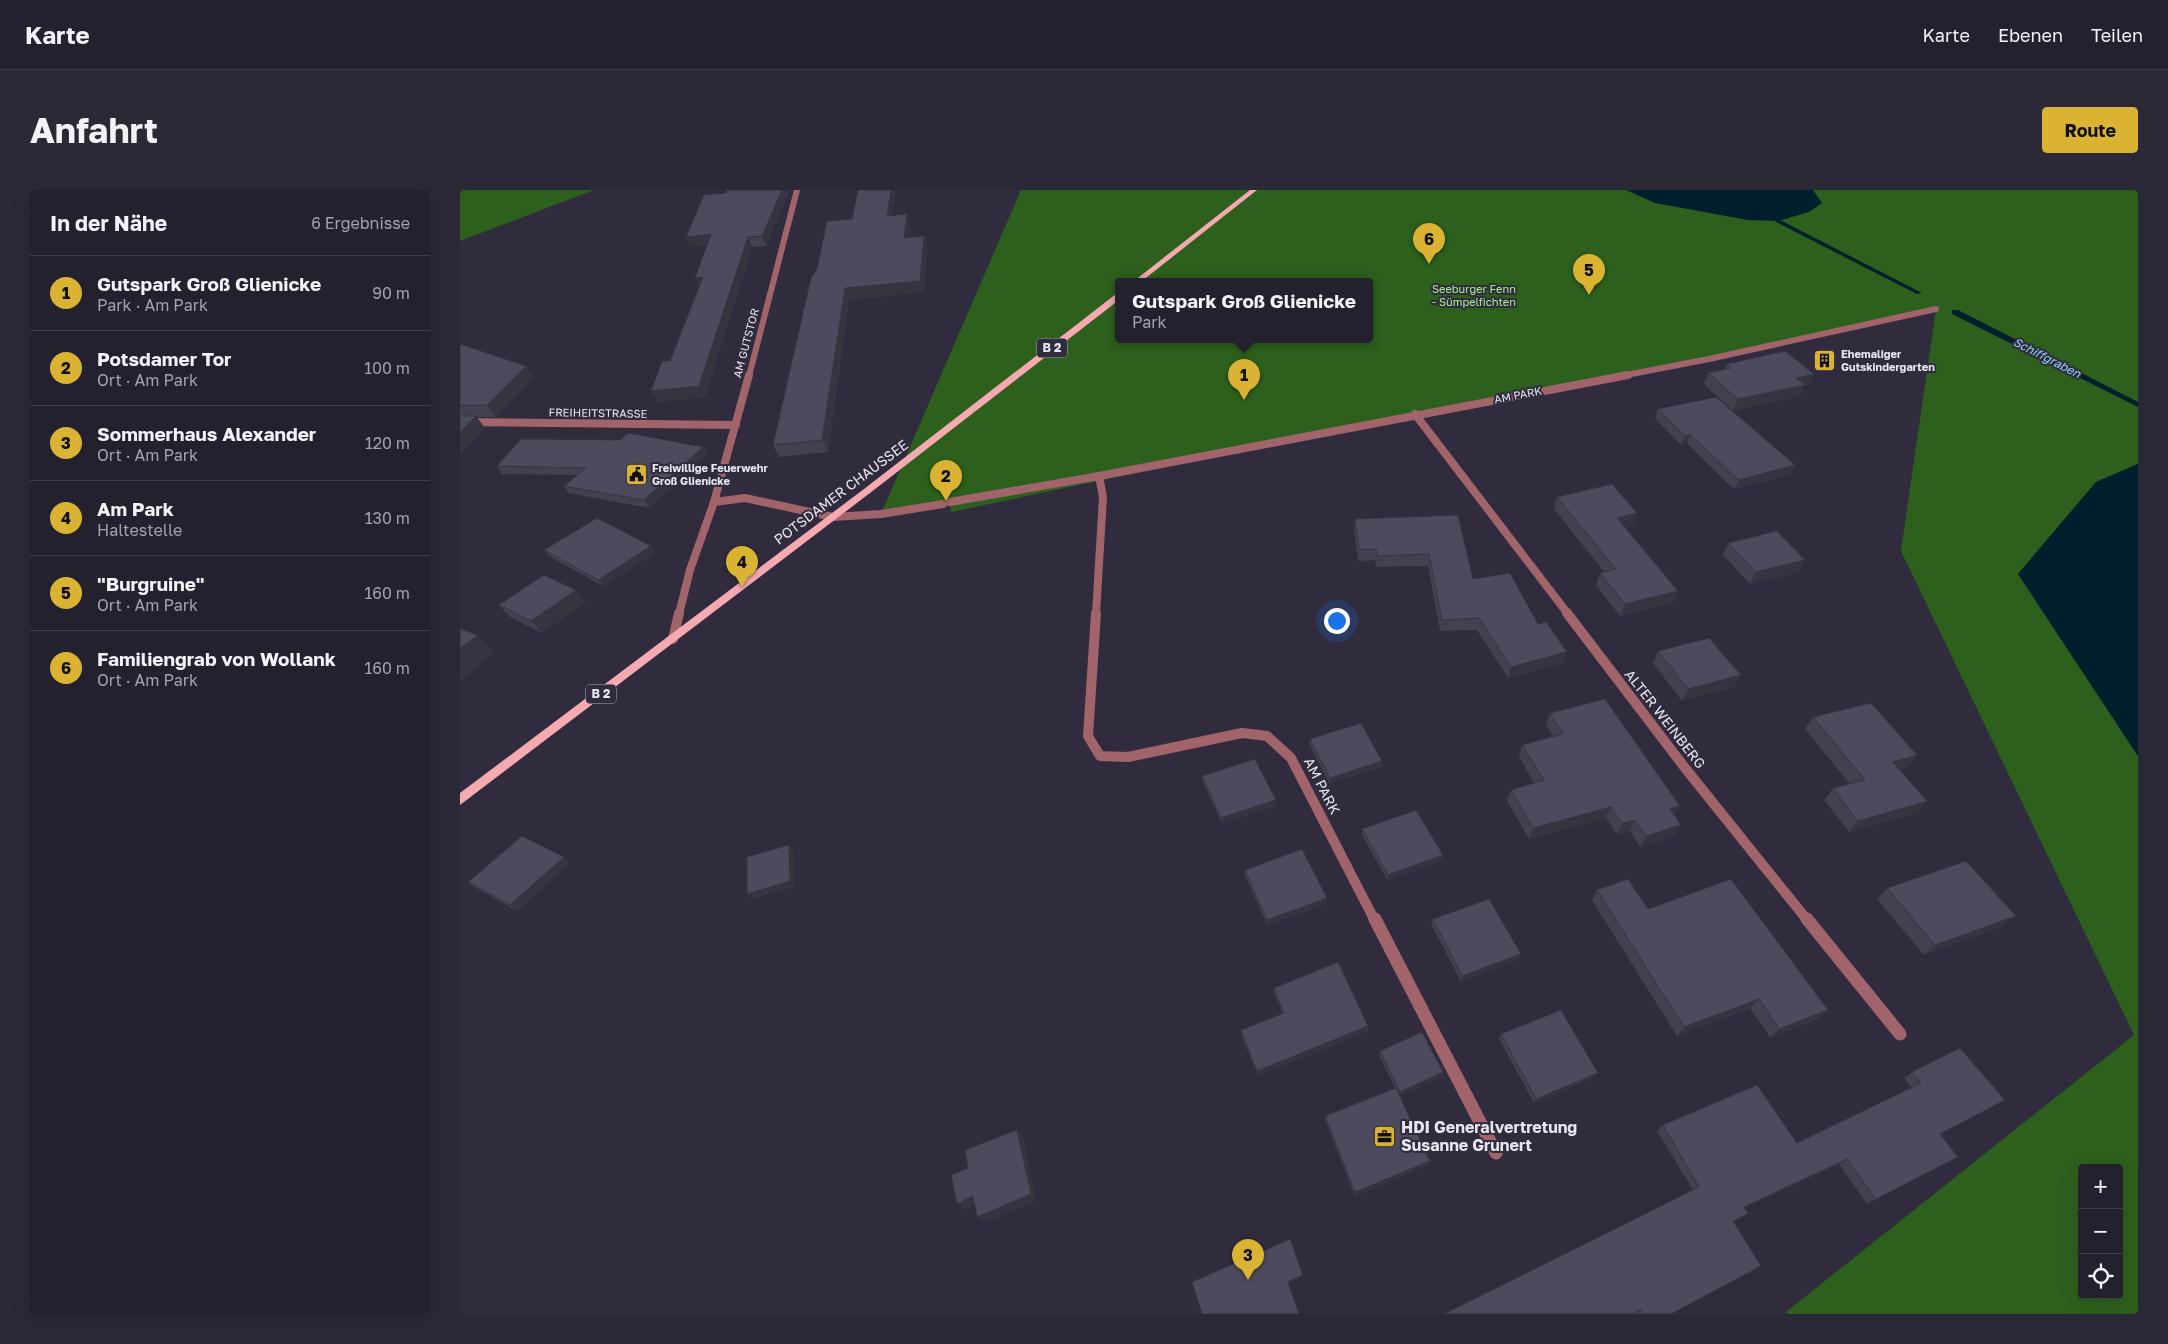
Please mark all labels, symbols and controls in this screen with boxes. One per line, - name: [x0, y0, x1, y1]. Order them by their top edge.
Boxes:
- text: Karte: [25, 20, 90, 49]
- text: Karte: [1923, 24, 1970, 46]
- text: Ebenen: [1998, 24, 2063, 46]
- text: Teilen: [2091, 24, 2143, 46]
- button: Route: [2042, 107, 2138, 153]
- text: Anfahrt: [30, 109, 158, 151]
- text: In der Nähe: [50, 210, 167, 236]
- text: 6 Ergebnisse: [311, 213, 410, 233]
- pin: 6: [1413, 223, 1445, 264]
- pin: 5: [1573, 254, 1605, 295]
- text: Gutspark Groß Glienicke: [97, 272, 321, 295]
- popup: [1115, 278, 1373, 343]
- park label: Seeburger Fenn - Sümpelfichten: [1432, 282, 1516, 308]
- text: 1: [62, 283, 70, 303]
- text: 90 m: [372, 283, 410, 303]
- text: Gutspark Groß Glienicke: [1132, 289, 1356, 312]
- text: Park · Am Park: [97, 295, 208, 315]
- street label: AM GUTSTOR: [730, 307, 761, 379]
- text: Park: [1132, 312, 1167, 332]
- water label: Schiffgraben: [2011, 334, 2084, 381]
- road number: B 2: [1037, 338, 1067, 358]
- text: Potsdamer Tor: [97, 347, 231, 370]
- place label: Ehemaliger Gutskindergarten: [1841, 347, 1935, 373]
- building icon: Ehemaliger Gutskindergarten: [1813, 348, 1837, 372]
- text: 2: [61, 358, 71, 378]
- text: 100 m: [364, 358, 410, 378]
- pin: 1: [1228, 359, 1260, 400]
- text: Ort · Am Park: [97, 370, 198, 390]
- street label: AM PARK: [1493, 383, 1543, 406]
- street label: FREIHEITSTRASSE: [549, 405, 648, 420]
- text: Sommerhaus Alexander: [97, 422, 316, 445]
- text: 3: [61, 433, 71, 453]
- text: 120 m: [365, 433, 410, 453]
- street label: POTSDAMER CHAUSSEE: [770, 436, 911, 548]
- text: Ort · Am Park: [97, 445, 198, 465]
- pin: 2: [930, 460, 962, 501]
- place label: Freiwillige Feuerwehr Groß Glienicke: [652, 461, 768, 487]
- public building icon: Freiwillige Feuerwehr Groß Glienicke: [624, 462, 648, 486]
- text: Am Park: [97, 497, 174, 520]
- text: 4: [61, 508, 71, 528]
- text: 130 m: [365, 508, 410, 528]
- text: Haltestelle: [97, 520, 182, 540]
- pin: 4: [726, 546, 758, 587]
- text: "Burgruine": [97, 572, 204, 595]
- text: 5: [61, 583, 71, 603]
- text: 160 m: [364, 583, 410, 603]
- text: Ort · Am Park: [97, 595, 198, 615]
- your location: [1324, 608, 1350, 634]
- text: Familiengrab von Wollank: [97, 647, 336, 670]
- text: 6: [61, 658, 71, 678]
- text: 160 m: [364, 658, 410, 678]
- street label: ALTER WEINBERG: [1622, 666, 1709, 772]
- text: Ort · Am Park: [97, 670, 198, 690]
- road number: B 2: [586, 684, 616, 704]
- street label: AM PARK: [1301, 755, 1344, 817]
- place label: HDI Generalvertretung Susanne Grunert: [1401, 1117, 1577, 1155]
- office icon: HDI Generalvertretung Susanne Grunert: [1373, 1124, 1397, 1148]
- map controls: [2078, 1164, 2123, 1299]
- button: +: [2078, 1164, 2123, 1209]
- button: −: [2078, 1209, 2123, 1254]
- pin: 3: [1232, 1239, 1264, 1280]
- button: locate: [2078, 1254, 2123, 1299]

